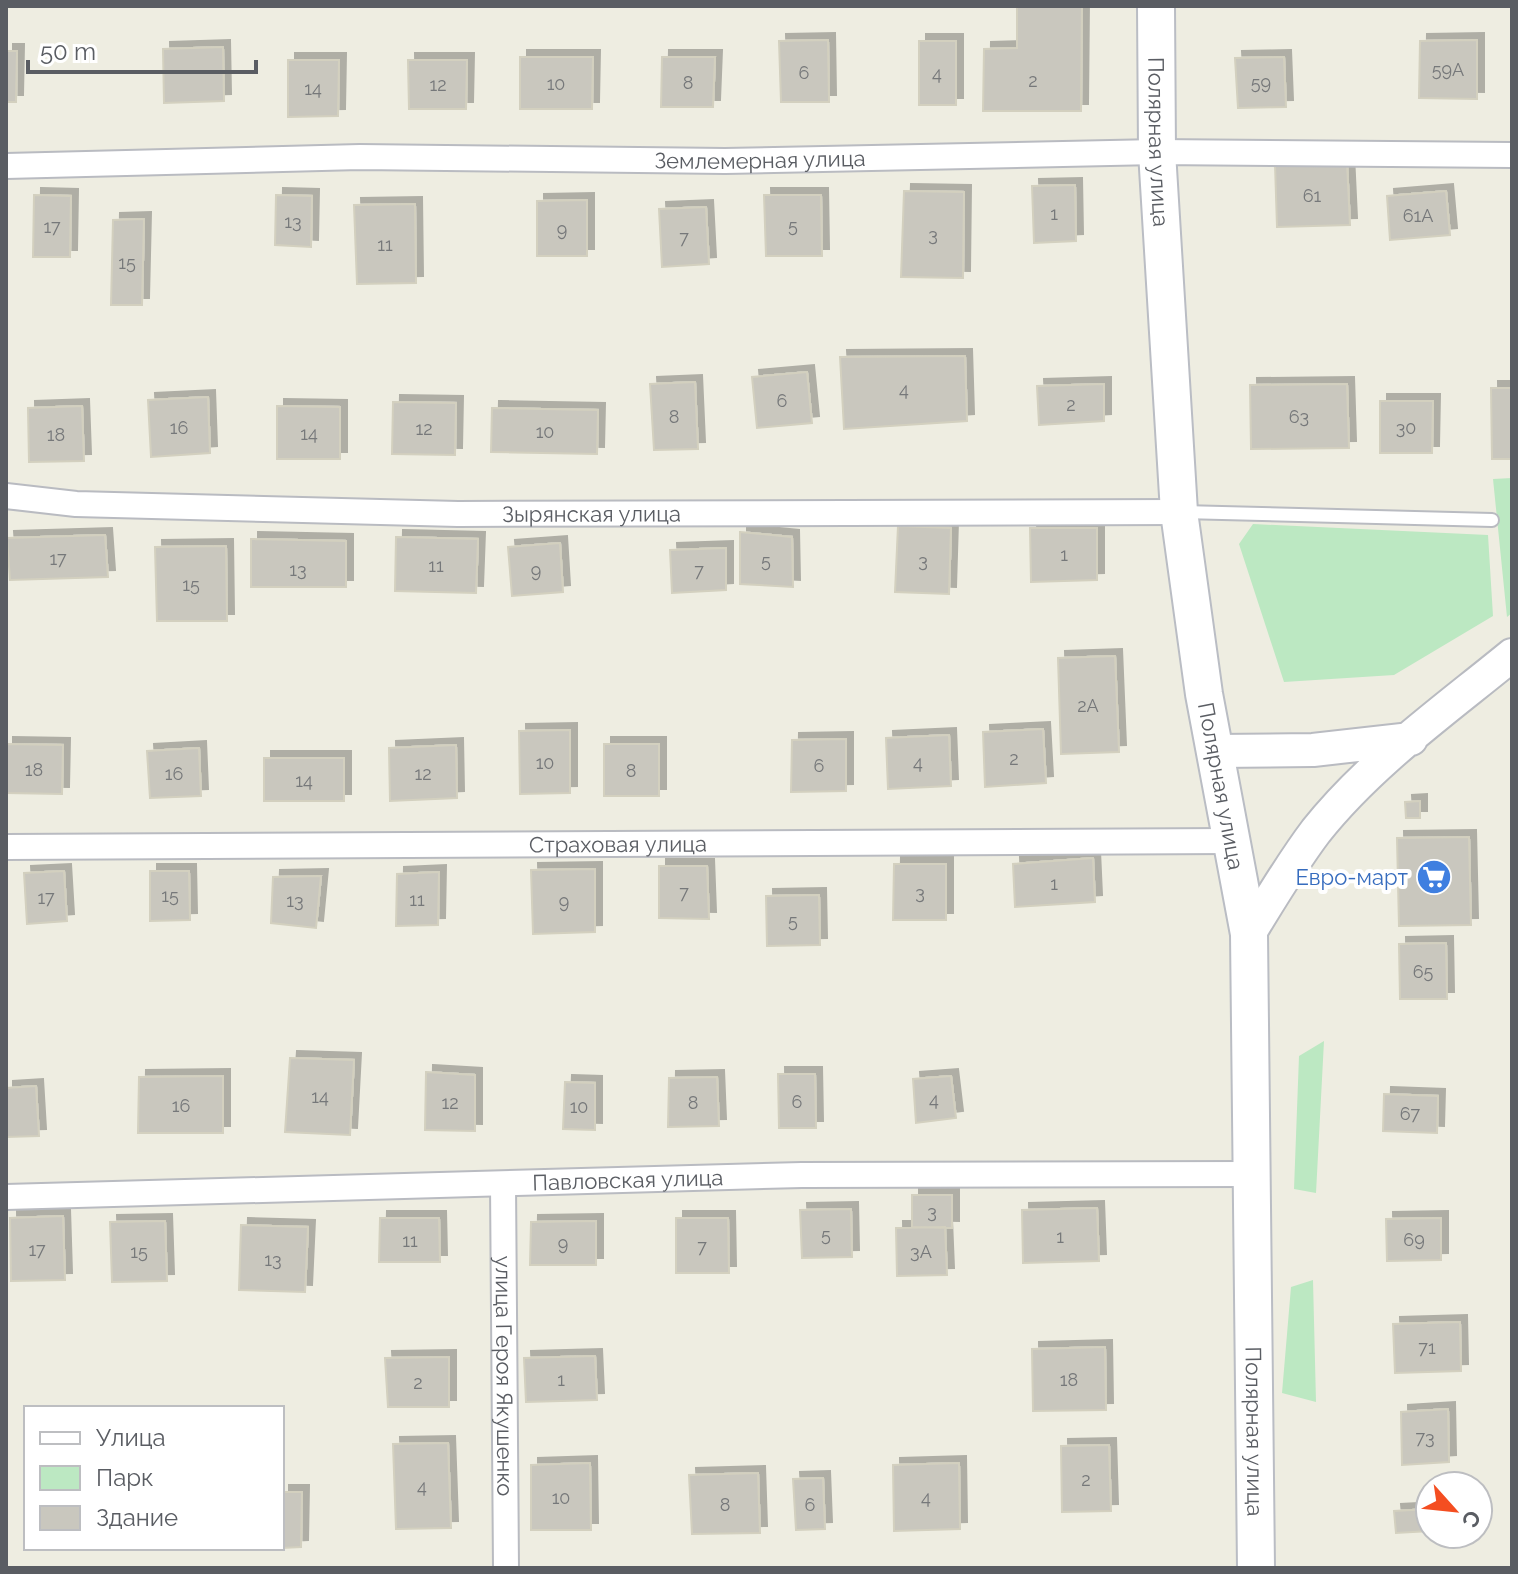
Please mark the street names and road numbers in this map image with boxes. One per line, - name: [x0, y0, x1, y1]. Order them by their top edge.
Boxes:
- street label: Полярная улица: [1143, 57, 1175, 228]
- street label: Землемерная улица: [654, 145, 866, 174]
- street label: Зырянская улица: [502, 500, 681, 527]
- street label: Полярная улица: [1193, 700, 1250, 872]
- street label: Страховая улица: [529, 831, 707, 857]
- street label: Павловская улица: [532, 1164, 724, 1195]
- street label: улица Героя Якушенко: [491, 1256, 518, 1496]
- street label: Полярная улица: [1241, 1346, 1268, 1516]

